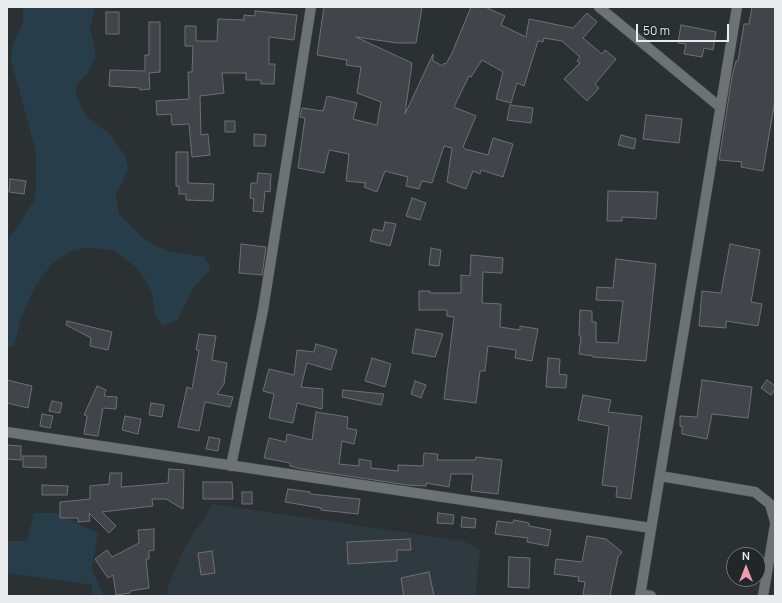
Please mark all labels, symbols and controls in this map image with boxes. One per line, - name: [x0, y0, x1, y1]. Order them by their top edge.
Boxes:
- scale bar: [638, 16, 731, 42]
- text: 50 m: [643, 22, 670, 39]
- north arrow: [726, 547, 766, 587]
- text: N: [742, 548, 750, 563]

